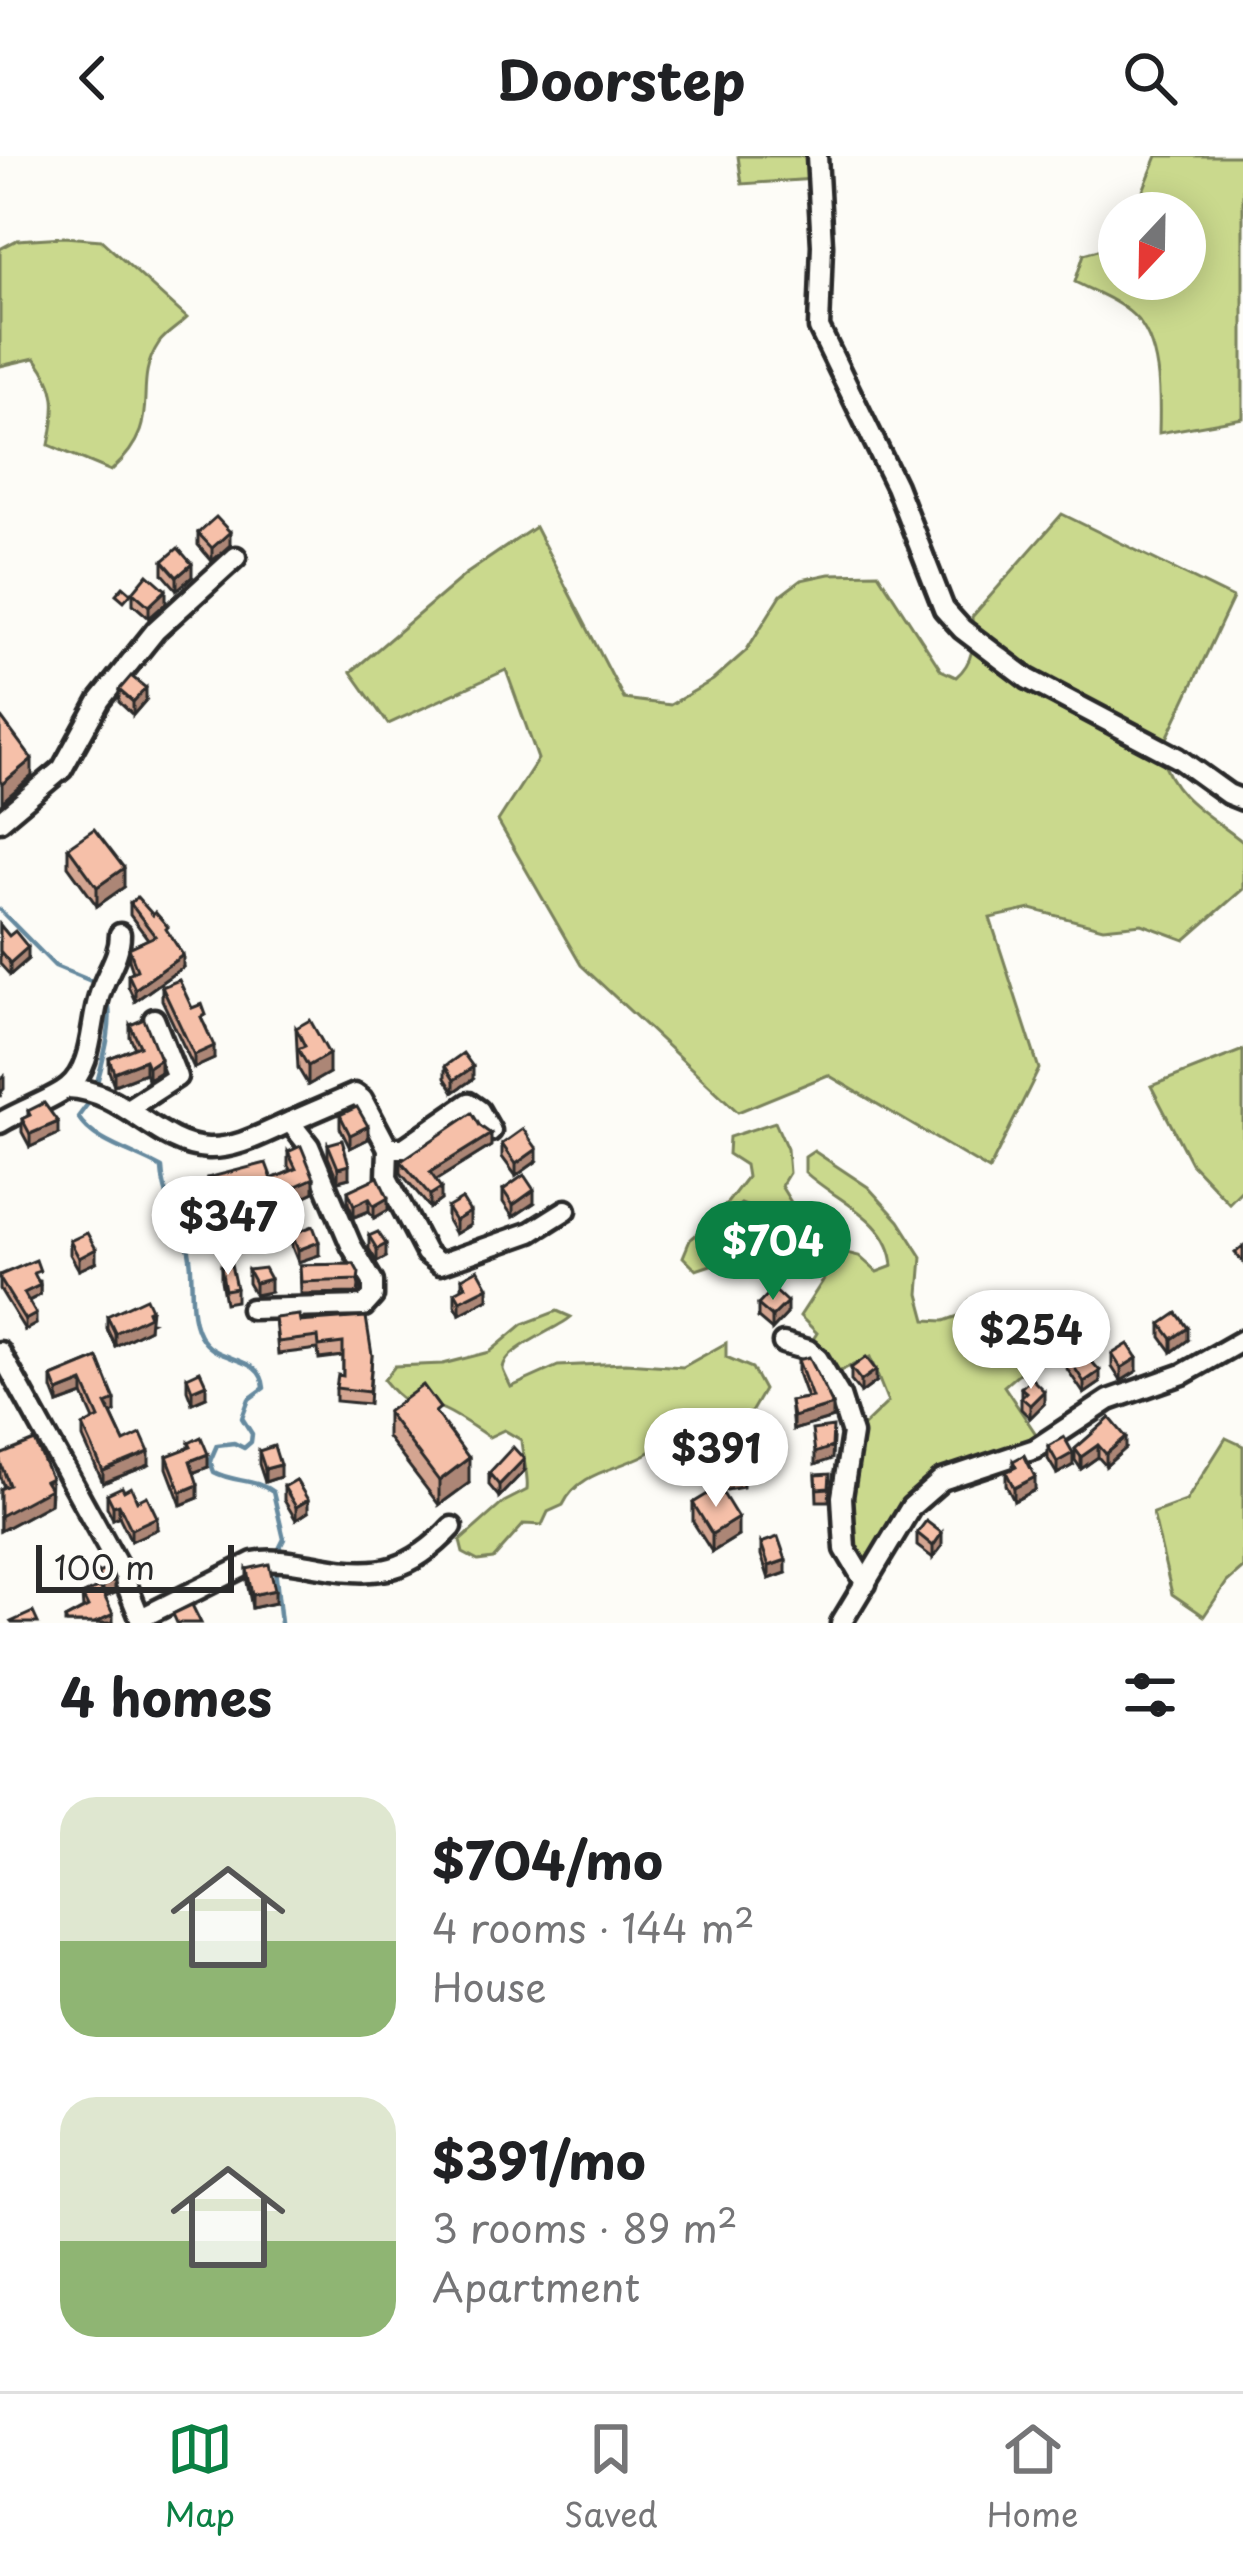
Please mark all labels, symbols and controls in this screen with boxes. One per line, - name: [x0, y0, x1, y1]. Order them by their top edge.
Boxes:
- text: Doorstep: [497, 38, 746, 119]
- icon: back: [60, 45, 126, 111]
- icon: search: [1117, 45, 1183, 111]
- north arrow: [1098, 192, 1206, 300]
- map controls: [1098, 192, 1206, 300]
- pin: $347: [157, 1176, 299, 1278]
- text: $347: [179, 1185, 277, 1244]
- pin: $704: [702, 1201, 844, 1303]
- text: $704: [722, 1210, 824, 1269]
- pin: $254: [960, 1290, 1102, 1392]
- text: $254: [979, 1299, 1083, 1358]
- pin: $391: [645, 1408, 787, 1510]
- text: $391: [671, 1417, 761, 1476]
- scale bar: [36, 1539, 234, 1592]
- text: 100 m: [54, 1541, 155, 1591]
- text: 4 homes: [60, 1657, 272, 1734]
- icon: filters: [1117, 1662, 1183, 1728]
- text: $704/mo: [432, 1820, 663, 1897]
- icon: home: [156, 1845, 300, 1989]
- text: 4 rooms · 144 m²: [432, 1897, 755, 1956]
- text: House: [432, 1956, 546, 2015]
- text: $391/mo: [432, 2120, 646, 2197]
- icon: home: [156, 2145, 300, 2289]
- text: 3 rooms · 89 m²: [432, 2197, 738, 2256]
- text: Apartment: [432, 2256, 640, 2315]
- tab: Map: [165, 2416, 235, 2538]
- tab: Saved: [564, 2416, 658, 2538]
- tab: Home: [987, 2416, 1078, 2538]

